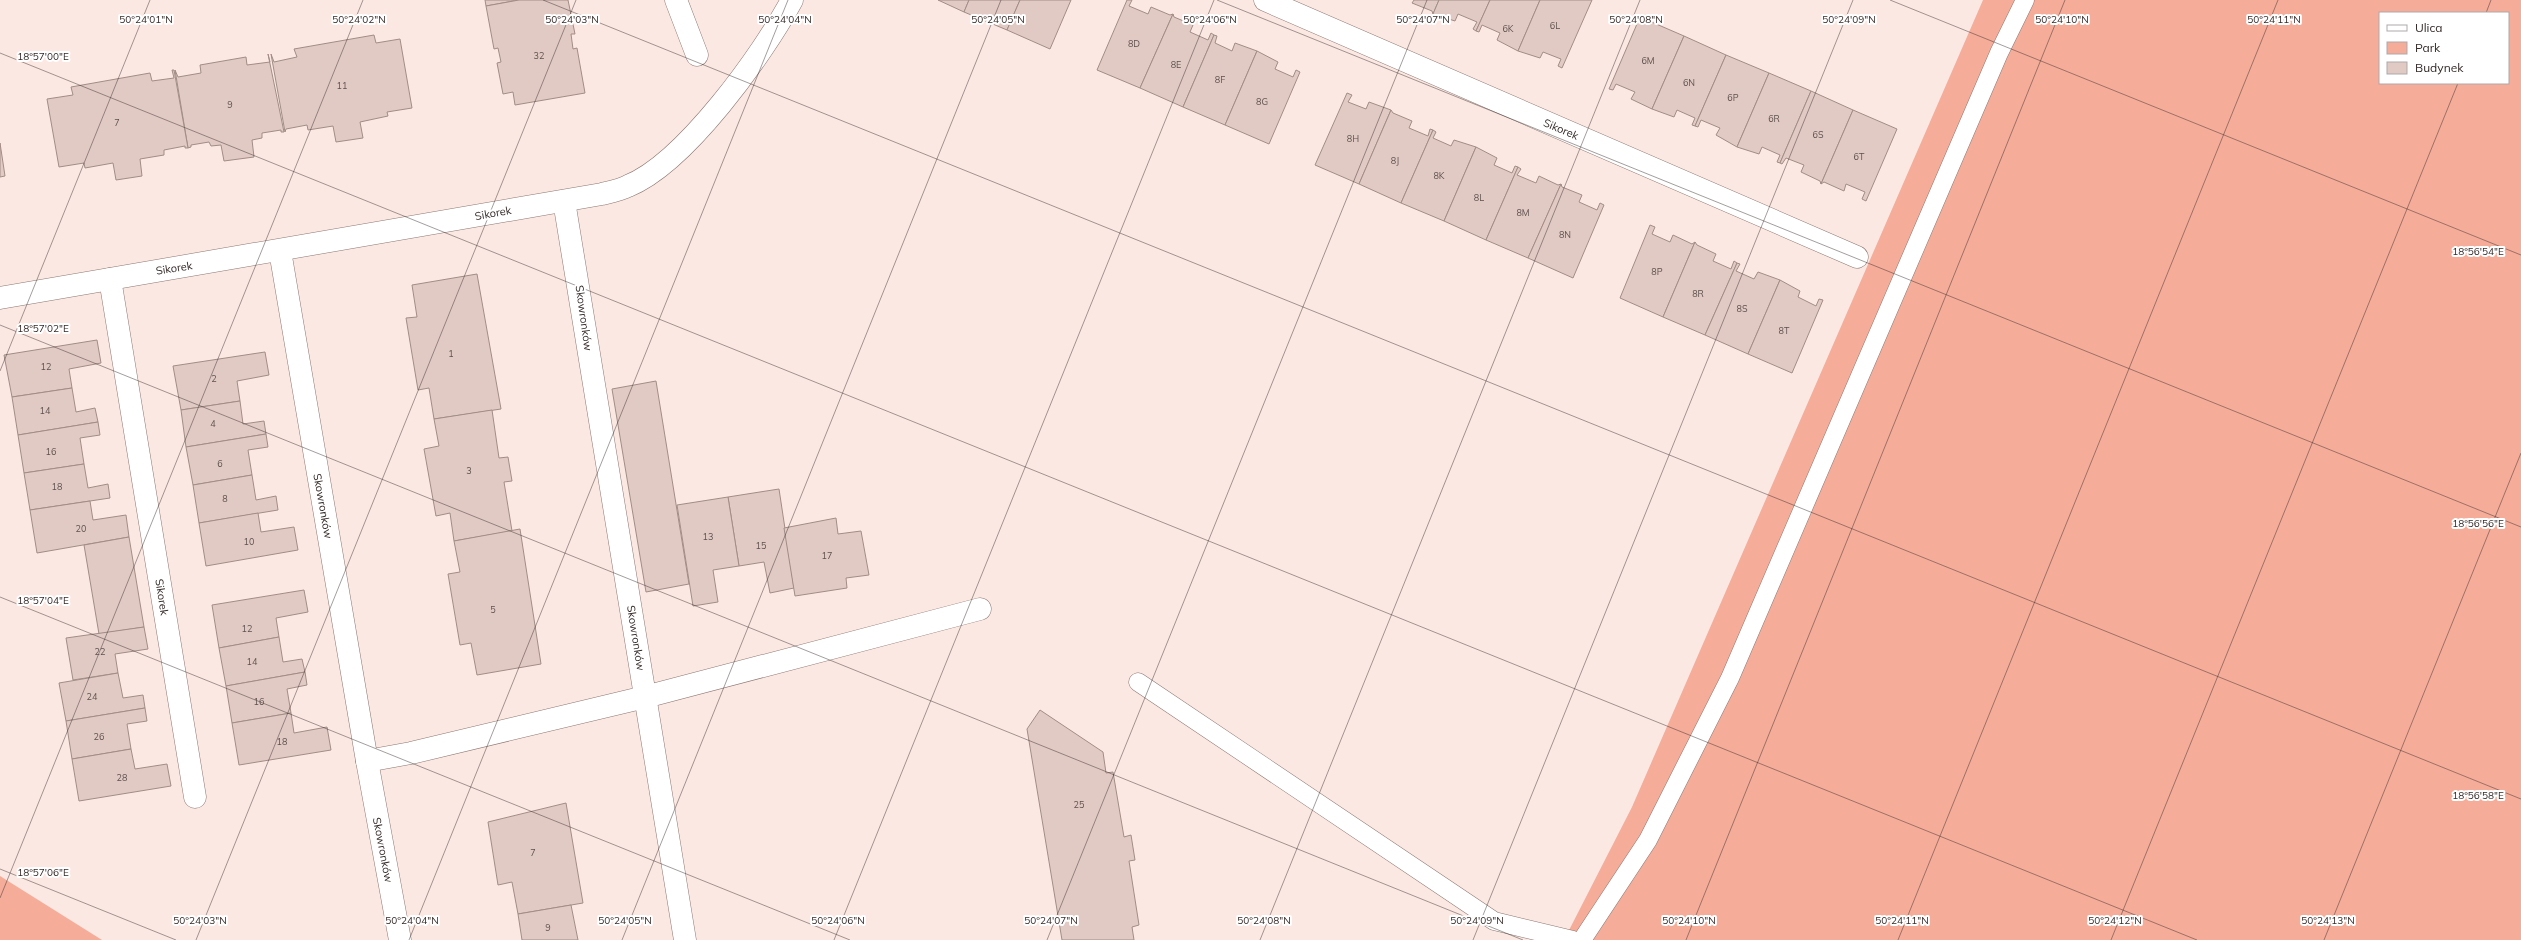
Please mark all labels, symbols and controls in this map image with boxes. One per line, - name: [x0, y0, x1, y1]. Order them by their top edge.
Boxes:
- legend: [2379, 12, 2509, 84]
- text: 50°24'01"N: [119, 13, 173, 26]
- text: 50°24'02"N: [332, 13, 386, 26]
- text: 50°24'03"N: [545, 13, 599, 26]
- text: 50°24'04"N: [758, 13, 812, 26]
- text: 50°24'05"N: [971, 13, 1025, 26]
- text: 50°24'06"N: [1183, 13, 1237, 26]
- text: 50°24'07"N: [1396, 13, 1450, 26]
- text: 50°24'08"N: [1609, 13, 1663, 26]
- text: 50°24'09"N: [1822, 13, 1876, 26]
- text: 50°24'10"N: [2035, 13, 2089, 26]
- text: 50°24'11"N: [2247, 13, 2301, 26]
- house number: 6L: [1550, 20, 1560, 31]
- text: Ulica: [2415, 20, 2443, 35]
- house number: 6K: [1502, 23, 1514, 34]
- house number: 8D: [1128, 38, 1140, 49]
- text: Park: [2415, 40, 2441, 55]
- text: 18°57'00"E: [17, 50, 69, 63]
- house number: 32: [534, 50, 544, 61]
- house number: 6M: [1641, 55, 1655, 66]
- house number: 8E: [1171, 59, 1181, 70]
- text: Budynek: [2415, 60, 2464, 75]
- house number: 8F: [1215, 74, 1225, 85]
- house number: 6N: [1683, 77, 1695, 88]
- house number: 11: [337, 80, 347, 91]
- house number: 6P: [1727, 92, 1739, 103]
- house number: 8G: [1256, 96, 1268, 107]
- house number: 9: [227, 99, 233, 110]
- house number: 6R: [1768, 113, 1780, 124]
- street label: Sikorek: [1541, 115, 1581, 143]
- house number: 7: [114, 117, 120, 128]
- house number: 6S: [1812, 129, 1824, 140]
- house number: 8H: [1347, 133, 1359, 144]
- house number: 6T: [1854, 151, 1865, 162]
- house number: 8J: [1391, 155, 1399, 166]
- house number: 8K: [1433, 170, 1445, 181]
- house number: 8L: [1474, 192, 1484, 203]
- street label: Sikorek: [474, 203, 513, 223]
- house number: 8M: [1516, 207, 1530, 218]
- house number: 8N: [1559, 229, 1571, 240]
- text: 18°56'54"E: [2452, 245, 2504, 258]
- street label: Sikorek: [155, 258, 194, 278]
- house number: 8P: [1651, 266, 1663, 277]
- street label: Skowronków: [572, 284, 596, 352]
- house number: 8R: [1692, 288, 1704, 299]
- house number: 8S: [1736, 303, 1748, 314]
- text: 18°57'02"E: [17, 322, 69, 335]
- house number: 8T: [1779, 325, 1790, 336]
- house number: 1: [448, 348, 454, 359]
- house number: 12: [41, 361, 51, 372]
- house number: 2: [211, 373, 217, 384]
- house number: 14: [40, 405, 51, 416]
- house number: 4: [210, 418, 216, 429]
- house number: 16: [46, 446, 56, 457]
- house number: 6: [217, 458, 223, 469]
- house number: 3: [466, 465, 472, 476]
- street label: Skowronków: [310, 472, 336, 540]
- house number: 18: [52, 481, 62, 492]
- house number: 8: [222, 493, 228, 504]
- text: 18°56'56"E: [2452, 517, 2504, 530]
- house number: 20: [76, 523, 86, 534]
- house number: 13: [703, 531, 713, 542]
- house number: 10: [244, 536, 254, 547]
- house number: 15: [756, 540, 767, 551]
- house number: 17: [822, 550, 832, 561]
- street label: Sikorek: [152, 578, 172, 617]
- text: 18°57'04"E: [17, 594, 69, 607]
- house number: 5: [490, 604, 496, 615]
- street label: Skowronków: [624, 604, 648, 672]
- house number: 12: [242, 623, 252, 634]
- house number: 22: [95, 646, 105, 657]
- house number: 14: [247, 656, 258, 667]
- house number: 24: [87, 691, 98, 702]
- house number: 16: [254, 696, 264, 707]
- house number: 26: [94, 731, 104, 742]
- house number: 18: [277, 736, 287, 747]
- house number: 28: [117, 772, 127, 783]
- text: 18°56'58"E: [2452, 789, 2504, 802]
- house number: 25: [1074, 799, 1085, 810]
- street label: Skowronków: [370, 816, 396, 884]
- house number: 7: [530, 847, 536, 858]
- text: 18°57'06"E: [17, 866, 69, 879]
- text: 50°24'03"N: [173, 914, 227, 927]
- text: 50°24'04"N: [385, 914, 439, 927]
- text: 50°24'05"N: [598, 914, 652, 927]
- text: 50°24'06"N: [811, 914, 865, 927]
- text: 50°24'07"N: [1024, 914, 1078, 927]
- text: 50°24'08"N: [1237, 914, 1291, 927]
- text: 50°24'09"N: [1450, 914, 1504, 927]
- text: 50°24'10"N: [1662, 914, 1716, 927]
- text: 50°24'11"N: [1875, 914, 1929, 927]
- text: 50°24'12"N: [2088, 914, 2142, 927]
- text: 50°24'13"N: [2301, 914, 2355, 927]
- house number: 9: [545, 922, 551, 933]

